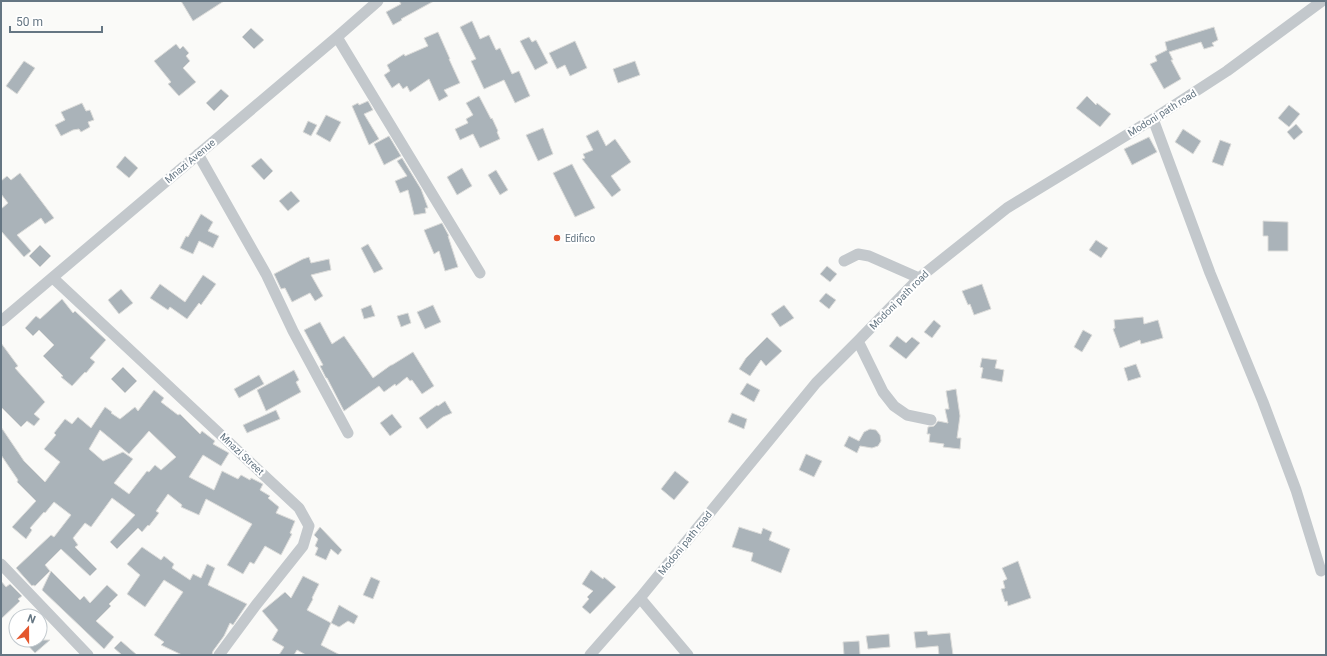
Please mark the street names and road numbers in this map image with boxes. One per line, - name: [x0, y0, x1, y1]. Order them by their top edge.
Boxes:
- street label: Modoni path road: [1126, 88, 1198, 138]
- street label: Mnazi Avenue: [163, 137, 217, 185]
- street label: Modoni path road: [867, 268, 931, 332]
- street label: Mnazi Street: [218, 431, 266, 477]
- street label: Modoni path road: [656, 509, 714, 577]

